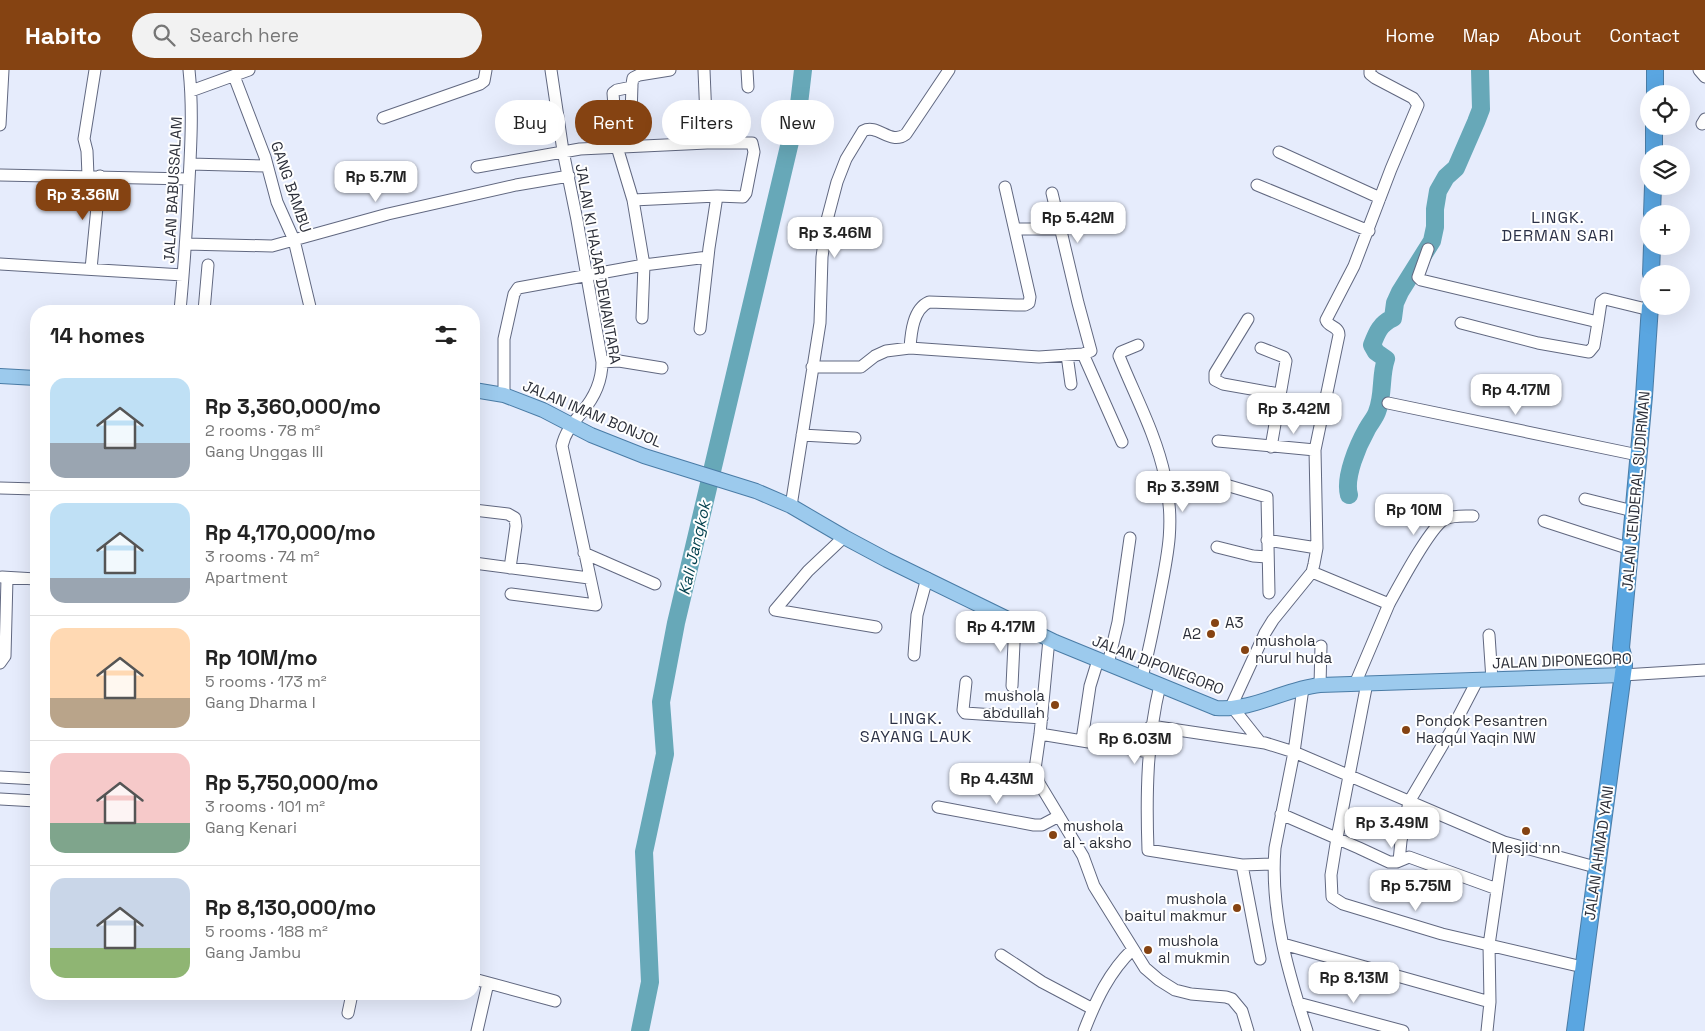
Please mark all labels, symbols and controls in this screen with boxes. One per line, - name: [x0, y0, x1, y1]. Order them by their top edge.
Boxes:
- search box: [132, 13, 482, 58]
- text: Habito: [25, 20, 102, 51]
- icon: search: [150, 21, 178, 49]
- text: Search here: [190, 23, 299, 48]
- text: Home: [1386, 24, 1435, 47]
- text: Map: [1463, 24, 1500, 47]
- text: About: [1528, 24, 1582, 47]
- text: Contact: [1610, 24, 1680, 47]
- map controls: [1640, 85, 1690, 315]
- button: locate: [1640, 85, 1690, 135]
- chip: Buy: [495, 100, 565, 145]
- chip: Rent: [575, 100, 652, 145]
- chip: Filters: [662, 100, 751, 145]
- chip: New: [761, 100, 834, 145]
- street label: JALAN BABUSSALAM: [159, 116, 186, 264]
- street label: GANG BAMBU: [267, 139, 316, 235]
- button: layers: [1640, 145, 1690, 195]
- pin: Rp 5.7M: [330, 160, 422, 203]
- street label: JALAN KI HAJAR DEWANTARA: [572, 162, 626, 366]
- text: Rp 5.7M: [345, 166, 407, 187]
- pin: Rp 3.36M: [31, 178, 135, 221]
- text: Rp 3.36M: [47, 184, 119, 205]
- pin: Rp 5.42M: [1026, 202, 1130, 244]
- button: +: [1640, 205, 1690, 255]
- text: Rp 5.42M: [1042, 207, 1114, 228]
- district label: LINGK. DERMAN SARI: [1501, 207, 1615, 246]
- pin: Rp 3.46M: [783, 216, 887, 259]
- text: Rp 3.46M: [798, 222, 872, 243]
- button: −: [1640, 265, 1690, 315]
- icon: filters: [432, 321, 460, 349]
- text: 14 homes: [50, 322, 145, 349]
- pin: Rp 4.17M: [1464, 374, 1568, 416]
- street label: JALAN IMAM BONJOL: [520, 376, 665, 451]
- text: Rp 4.17M: [1482, 379, 1550, 400]
- street label: JALAN JENDERAL SUDIRMAN: [1617, 390, 1654, 592]
- pin: Rp 3.42M: [1242, 392, 1346, 435]
- text: Rp 3,360,000/mo: [205, 393, 381, 420]
- icon: home: [90, 398, 150, 458]
- text: Rp 3.42M: [1258, 398, 1330, 419]
- text: 2 rooms · 78 m²: [205, 420, 320, 441]
- text: Gang Unggas III: [205, 441, 323, 462]
- pin: Rp 3.39M: [1131, 470, 1235, 513]
- text: Rp 3.39M: [1147, 476, 1219, 497]
- pin: Rp 10M: [1373, 494, 1455, 536]
- water label: Kali Jangkok: [673, 497, 716, 597]
- text: Rp 10M: [1386, 499, 1442, 520]
- text: Rp 4,170,000/mo: [205, 519, 376, 546]
- icon: home: [90, 523, 150, 583]
- text: 3 rooms · 74 m²: [205, 546, 320, 567]
- text: Apartment: [205, 567, 288, 588]
- pin: Rp 4.17M: [949, 610, 1053, 653]
- place label: A3: [1225, 613, 1244, 632]
- text: Rp 4.17M: [967, 616, 1035, 637]
- marker: A3: [1209, 617, 1221, 629]
- place label: A2: [1183, 624, 1201, 643]
- marker: A2: [1205, 628, 1217, 640]
- street label: JALAN DIPONEGORO: [1089, 631, 1227, 698]
- place label: mushola nurul huda: [1255, 631, 1333, 667]
- text: Rp 10M/mo: [205, 644, 318, 671]
- marker: mushola nurul huda: [1239, 644, 1251, 656]
- icon: home: [90, 648, 150, 708]
- street label: JALAN DIPONEGORO: [1492, 649, 1632, 672]
- text: 5 rooms · 173 m²: [205, 671, 327, 692]
- place label: mushola abdullah: [983, 686, 1045, 722]
- text: Gang Dharma I: [205, 692, 316, 713]
- marker: mushola abdullah: [1049, 699, 1061, 711]
- district label: LINGK. SAYANG LAUK: [860, 708, 972, 747]
- place label: Pondok Pesantren Haqqul Yaqin NW: [1416, 711, 1548, 747]
- pin: Rp 6.03M: [1083, 722, 1187, 765]
- marker: Pondok Pesantren Haqqul Yaqin NW: [1400, 724, 1412, 736]
- text: Rp 6.03M: [1098, 728, 1172, 749]
- pin: Rp 4.43M: [945, 762, 1049, 805]
- text: Rp 4.43M: [960, 768, 1034, 789]
- text: Rp 5,750,000/mo: [205, 769, 378, 796]
- icon: home: [90, 773, 150, 833]
- street label: JALAN AHMAD YANI: [1580, 784, 1617, 921]
- text: 3 rooms · 101 m²: [205, 796, 325, 817]
- pin: Rp 3.49M: [1340, 806, 1444, 849]
- text: Rp 3.49M: [1355, 812, 1429, 833]
- place label: mushola al - aksho: [1063, 816, 1132, 852]
- text: Gang Kenari: [205, 817, 297, 838]
- marker: Mesjid nn: [1520, 825, 1532, 837]
- marker: mushola al - aksho: [1047, 829, 1059, 841]
- place label: Mesjid nn: [1491, 838, 1561, 857]
- pin: Rp 5.75M: [1364, 870, 1468, 912]
- text: Rp 5.75M: [1381, 875, 1451, 896]
- place label: mushola baitul makmur: [1124, 889, 1227, 925]
- text: Rp 8,130,000/mo: [205, 894, 376, 921]
- icon: home: [90, 898, 150, 958]
- marker: mushola baitul makmur: [1231, 902, 1243, 914]
- text: 5 rooms · 188 m²: [205, 921, 328, 942]
- place label: mushola al mukmin: [1158, 931, 1230, 967]
- text: Gang Jambu: [205, 942, 301, 963]
- marker: mushola al mukmin: [1142, 944, 1154, 956]
- pin: Rp 8.13M: [1302, 962, 1406, 1004]
- text: Rp 8.13M: [1320, 967, 1389, 988]

